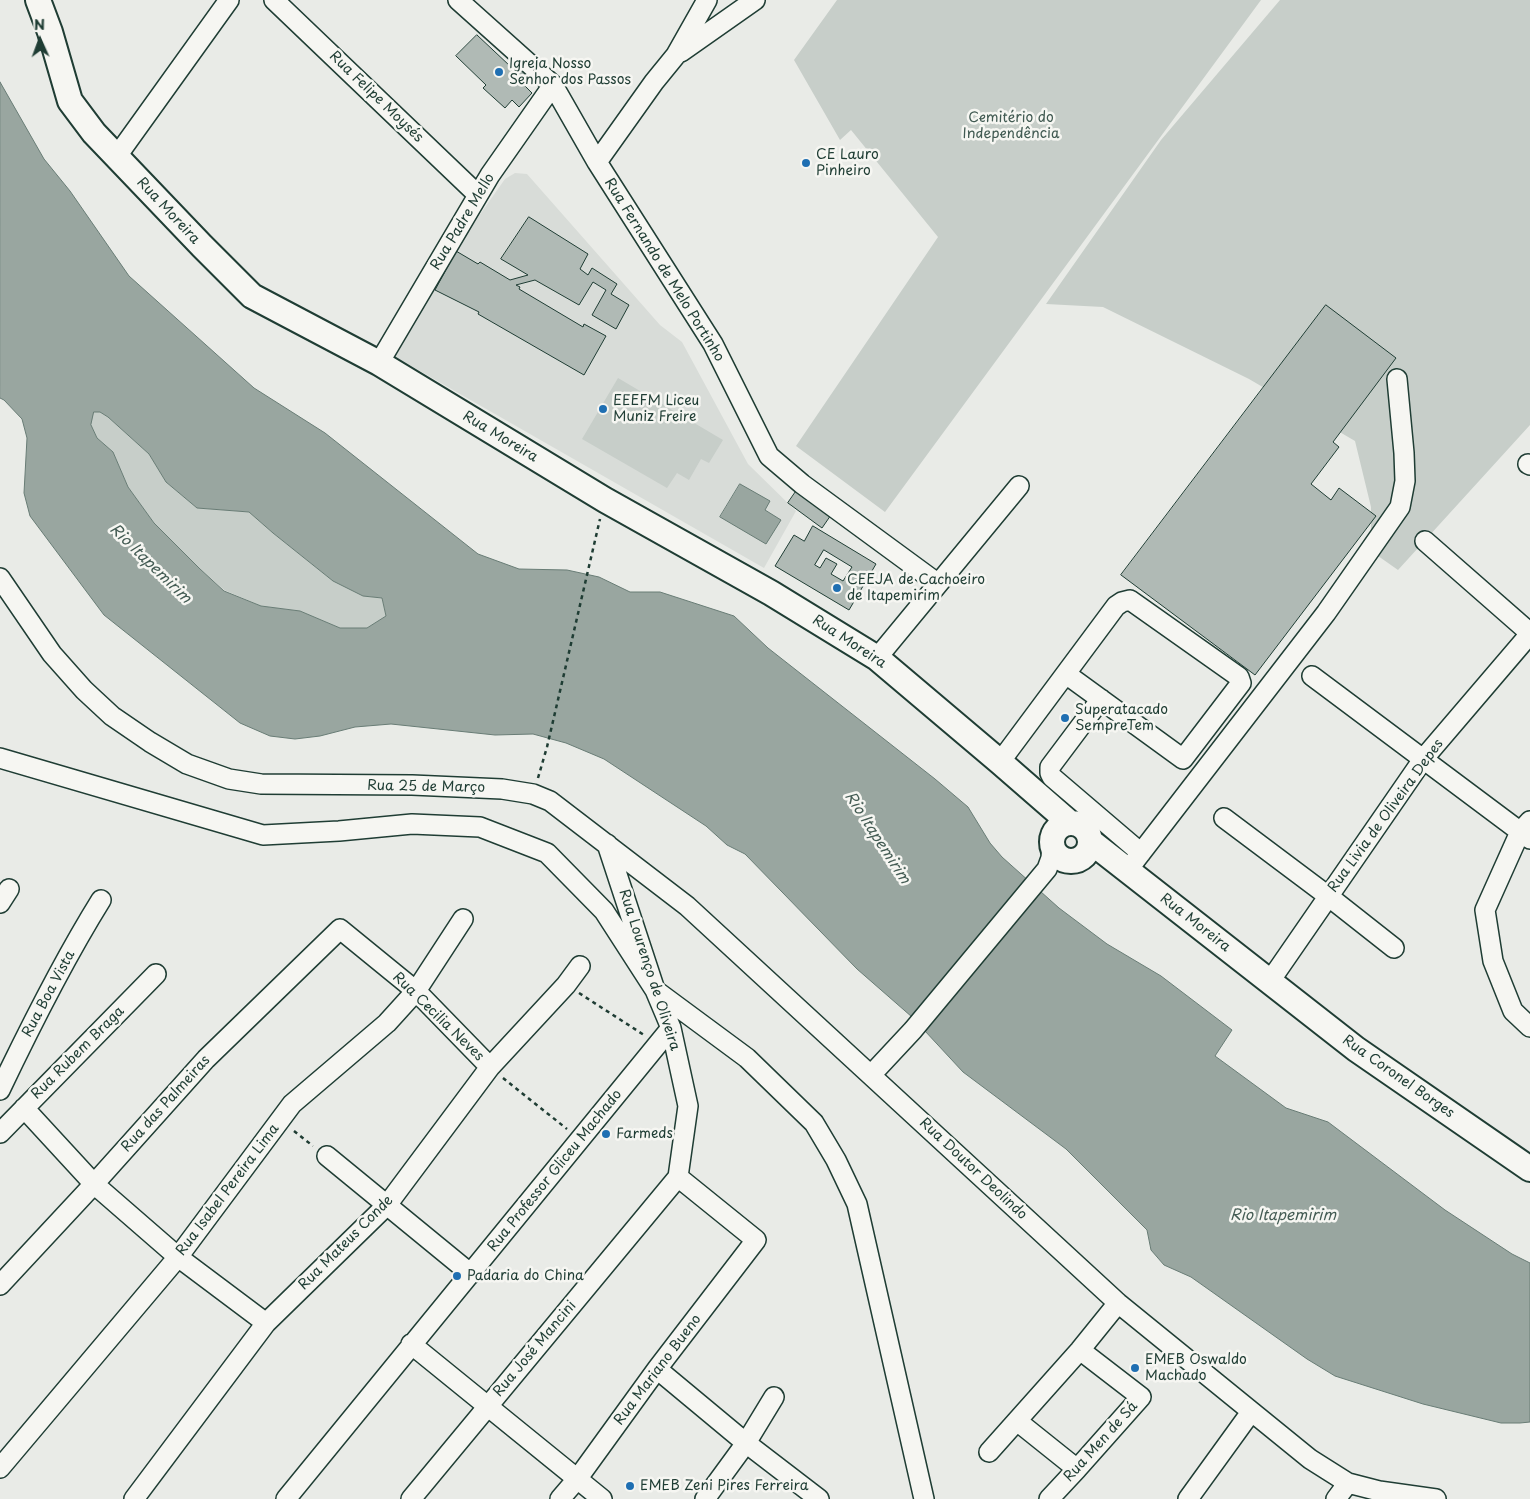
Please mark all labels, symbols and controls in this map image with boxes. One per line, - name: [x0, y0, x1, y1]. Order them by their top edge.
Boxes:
- text: N: [34, 14, 45, 35]
- north arrow: [15, 15, 65, 65]
- street label: Rua Felipe Moysés: [326, 48, 426, 146]
- place label: Igreja Nosso Senhor dos Passos: [509, 56, 631, 88]
- marker: Igreja Nosso Senhor dos Passos: [493, 66, 505, 78]
- park label: Cemitério do Independência: [962, 110, 1060, 142]
- place label: CE Lauro Pinheiro: [816, 147, 879, 180]
- marker: CE Lauro Pinheiro: [800, 157, 812, 169]
- street label: Rua Padre Mello: [427, 171, 499, 273]
- street label: Rua Moreira: [133, 174, 203, 248]
- street label: Rua Fernando de Melo Portinho: [600, 175, 728, 365]
- place label: EEEFM Liceu Muniz Freire: [613, 393, 699, 426]
- marker: EEEFM Liceu Muniz Freire: [597, 403, 609, 415]
- street label: Rua Moreira: [459, 408, 541, 466]
- water label: Rio Itapemirim: [106, 521, 194, 607]
- place label: CEEJA de Cachoeiro de Itapemirim: [847, 572, 985, 604]
- marker: CEEJA de Cachoeiro de Itapemirim: [831, 582, 843, 594]
- street label: Rua Moreira: [809, 612, 889, 672]
- place label: Superatacado SempreTem: [1075, 702, 1168, 734]
- marker: Superatacado SempreTem: [1059, 712, 1071, 724]
- street label: Rua Livia de Oliveira Depes: [1325, 736, 1447, 896]
- street label: Rua 25 de Março: [367, 778, 485, 796]
- water label: Rio Itapemirim: [841, 789, 913, 887]
- street label: Rua Lourenço de Oliveira: [615, 887, 683, 1053]
- street label: Rua Moreira: [1156, 890, 1234, 956]
- street label: Rua Boa Vista: [19, 948, 79, 1040]
- street label: Rua Cecilia Neves: [389, 969, 487, 1065]
- street label: Rua Rubem Braga: [28, 1003, 128, 1103]
- street label: Rua Coronel Borges: [1339, 1032, 1457, 1122]
- street label: Rua das Palmeiras: [118, 1052, 214, 1156]
- street label: Rua Professor Gliceu Machado: [484, 1087, 626, 1255]
- street label: Rua Doutor Deolindo: [916, 1115, 1030, 1223]
- street label: Rua Isabel Pereira Lima: [173, 1121, 283, 1259]
- place label: Farmeds: [616, 1126, 673, 1142]
- marker: Farmeds: [600, 1128, 612, 1140]
- street label: Rua Mateus Conde: [295, 1192, 397, 1294]
- water label: Rio Itapemirim: [1230, 1207, 1336, 1225]
- place label: Padaria do China: [467, 1268, 584, 1284]
- marker: Padaria do China: [451, 1270, 463, 1282]
- street label: Rua José Mancini: [490, 1298, 580, 1400]
- street label: Rua Mariano Bueno: [611, 1311, 705, 1429]
- place label: EMEB Oswaldo Machado: [1145, 1352, 1247, 1384]
- marker: EMEB Oswaldo Machado: [1129, 1362, 1141, 1374]
- street label: Rua Men de Sá: [1061, 1398, 1141, 1486]
- place label: EMEB Zeni Pires Ferreira: [640, 1478, 808, 1494]
- marker: EMEB Zeni Pires Ferreira: [624, 1480, 636, 1492]

